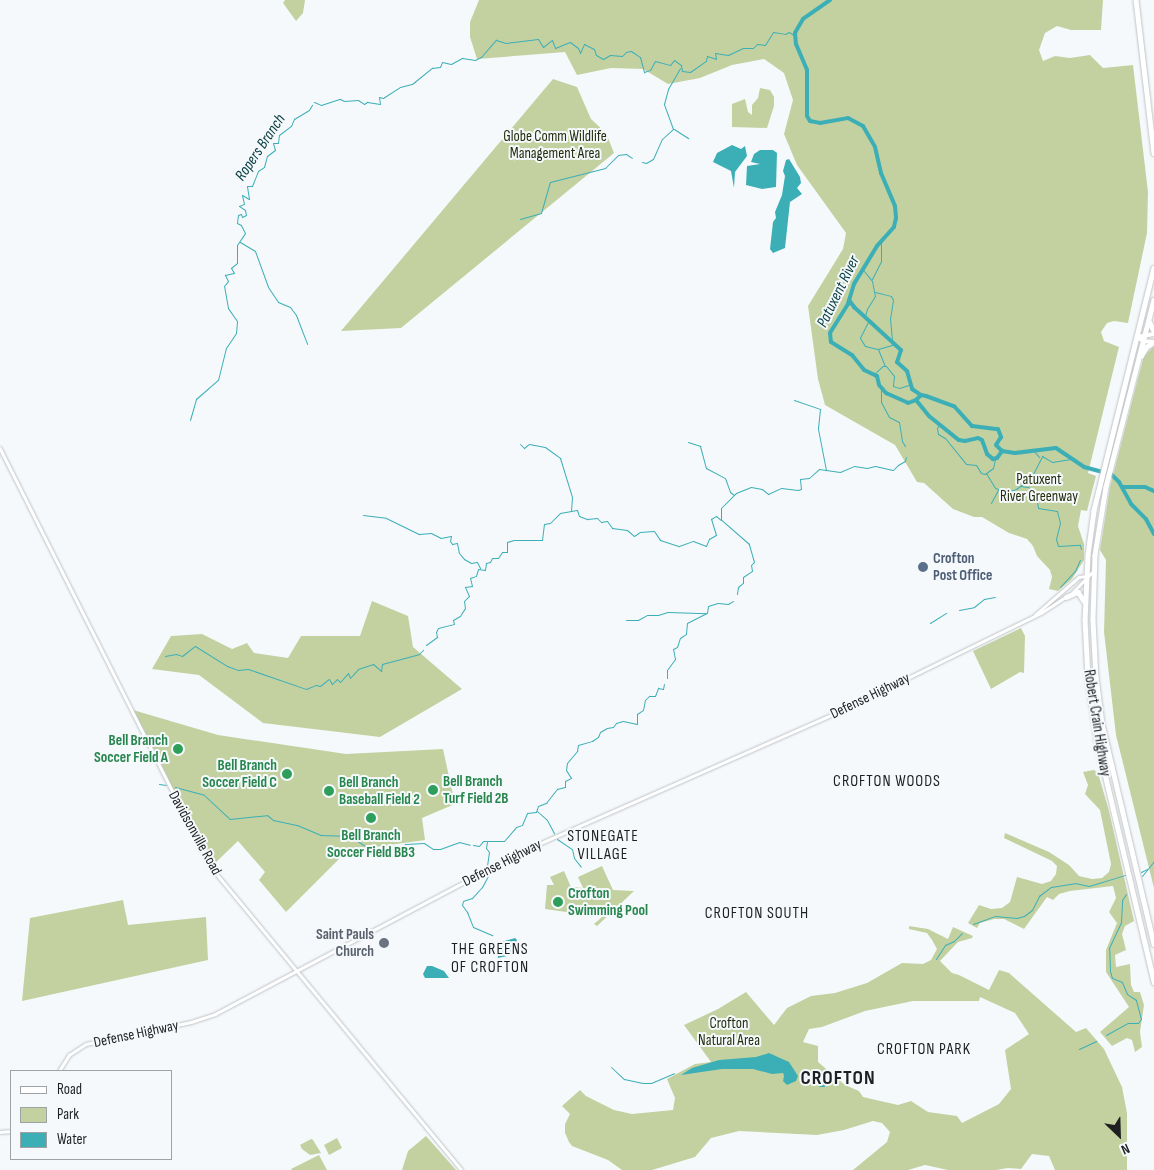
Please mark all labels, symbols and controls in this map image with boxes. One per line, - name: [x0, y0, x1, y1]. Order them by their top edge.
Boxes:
- water label: Ropers Branch: [232, 111, 290, 185]
- park label: Globe Comm Wildlife Management Area: [503, 127, 607, 162]
- water label: Patuxent River: [813, 253, 865, 331]
- park label: Patuxent River Greenway: [1000, 470, 1078, 505]
- place label: Crofton Post Office: [933, 549, 992, 584]
- marker: Crofton Post Office: [917, 561, 929, 573]
- street label: Robert Crain Highway: [1080, 668, 1114, 778]
- street label: Defense Highway: [827, 669, 913, 723]
- place label: Bell Branch Soccer Field A: [94, 731, 168, 766]
- marker: Bell Branch Soccer Field A: [172, 743, 184, 755]
- place label: Bell Branch Soccer Field C: [202, 756, 277, 791]
- marker: Bell Branch Soccer Field C: [281, 768, 293, 780]
- place label: Bell Branch Turf Field 2B: [443, 772, 508, 807]
- district label: CROFTON WOODS: [831, 772, 943, 792]
- place label: Bell Branch Baseball Field 2: [339, 773, 420, 808]
- marker: Bell Branch Turf Field 2B: [427, 784, 439, 796]
- marker: Bell Branch Baseball Field 2: [323, 785, 335, 797]
- street label: Davidsonville Road: [164, 788, 226, 878]
- marker: Bell Branch Soccer Field BB3: [365, 812, 377, 824]
- place label: Bell Branch Soccer Field BB3: [327, 826, 415, 861]
- district label: STONEGATE VILLAGE: [566, 827, 640, 865]
- street label: Defense Highway: [460, 835, 544, 891]
- place label: Crofton Swimming Pool: [568, 884, 648, 919]
- marker: Crofton Swimming Pool: [552, 896, 564, 908]
- district label: CROFTON SOUTH: [703, 904, 811, 924]
- place label: Saint Pauls Church: [316, 925, 374, 960]
- marker: Saint Pauls Church: [378, 937, 390, 949]
- district label: THE GREENS OF CROFTON: [450, 940, 530, 978]
- park label: Crofton Natural Area: [698, 1014, 760, 1049]
- street label: Defense Highway: [92, 1016, 180, 1052]
- district label: CROFTON PARK: [876, 1040, 972, 1060]
- district label: CROFTON: [800, 1066, 876, 1090]
- legend: [10, 1070, 172, 1160]
- text: Road: [57, 1080, 82, 1099]
- text: Park: [57, 1105, 79, 1124]
- north arrow: [1094, 1110, 1144, 1160]
- text: Water: [57, 1130, 87, 1149]
- text: N: [1118, 1140, 1132, 1158]

